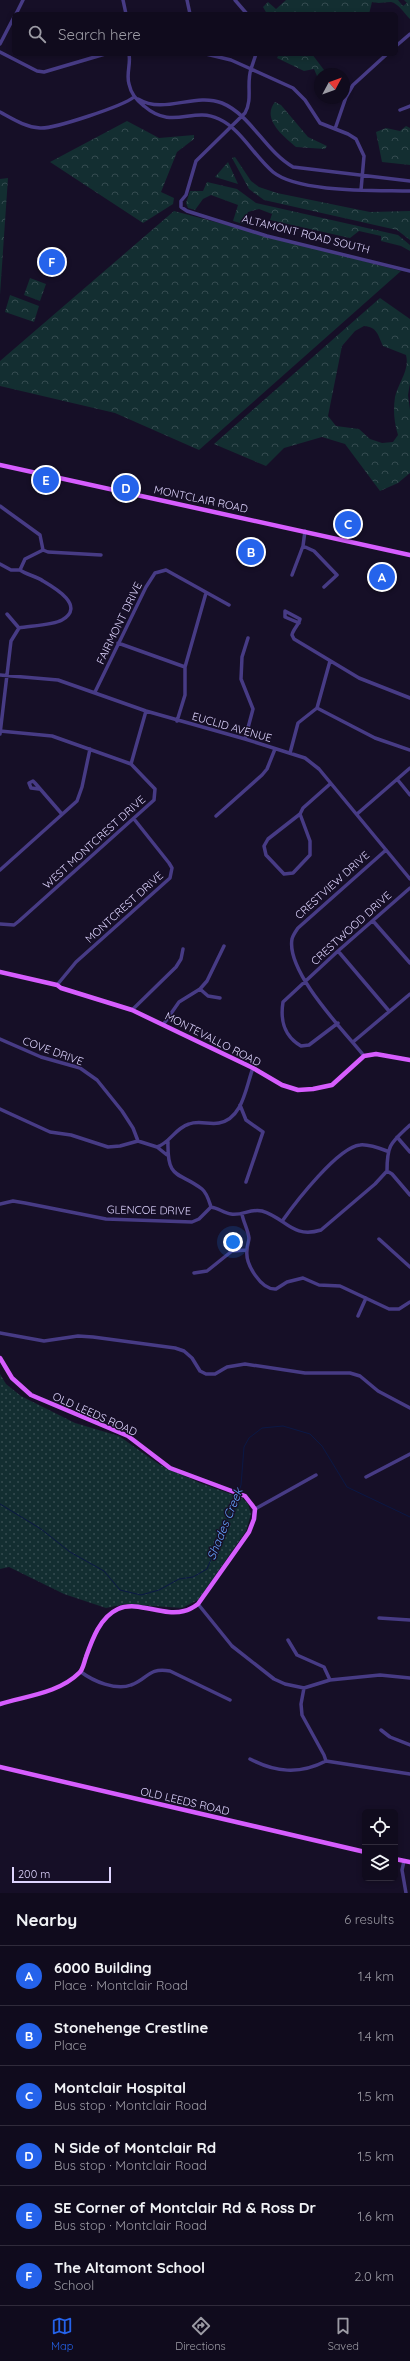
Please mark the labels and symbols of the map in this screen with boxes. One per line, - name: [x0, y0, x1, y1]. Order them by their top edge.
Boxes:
- north arrow: [314, 68, 350, 104]
- street label: ALTAMONT ROAD SOUTH: [241, 211, 371, 257]
- pin: F: [39, 247, 65, 277]
- pin: E: [33, 465, 59, 495]
- pin: D: [113, 473, 139, 503]
- street label: MONTCLAIR ROAD: [153, 482, 249, 516]
- pin: C: [335, 509, 361, 539]
- pin: B: [238, 537, 264, 567]
- pin: A: [369, 562, 395, 592]
- street label: FAIRMONT DRIVE: [93, 580, 145, 666]
- street label: EUCLID AVENUE: [190, 709, 274, 745]
- street label: WEST MONTCREST DRIVE: [40, 792, 148, 892]
- street label: CRESTVIEW DRIVE: [292, 848, 372, 922]
- street label: MONTCREST DRIVE: [82, 868, 166, 946]
- street label: CRESTWOOD DRIVE: [308, 888, 394, 968]
- street label: MONTEVALLO ROAD: [163, 1009, 264, 1069]
- street label: COVE DRIVE: [21, 1034, 85, 1068]
- street label: GLENCOE DRIVE: [107, 1202, 191, 1218]
- your location: [223, 1232, 243, 1252]
- street label: OLD LEEDS ROAD: [50, 1389, 140, 1439]
- water label: Shades Creek: [203, 1484, 246, 1562]
- street label: OLD LEEDS ROAD: [139, 1784, 231, 1818]
- scale bar: [12, 1865, 111, 1884]

